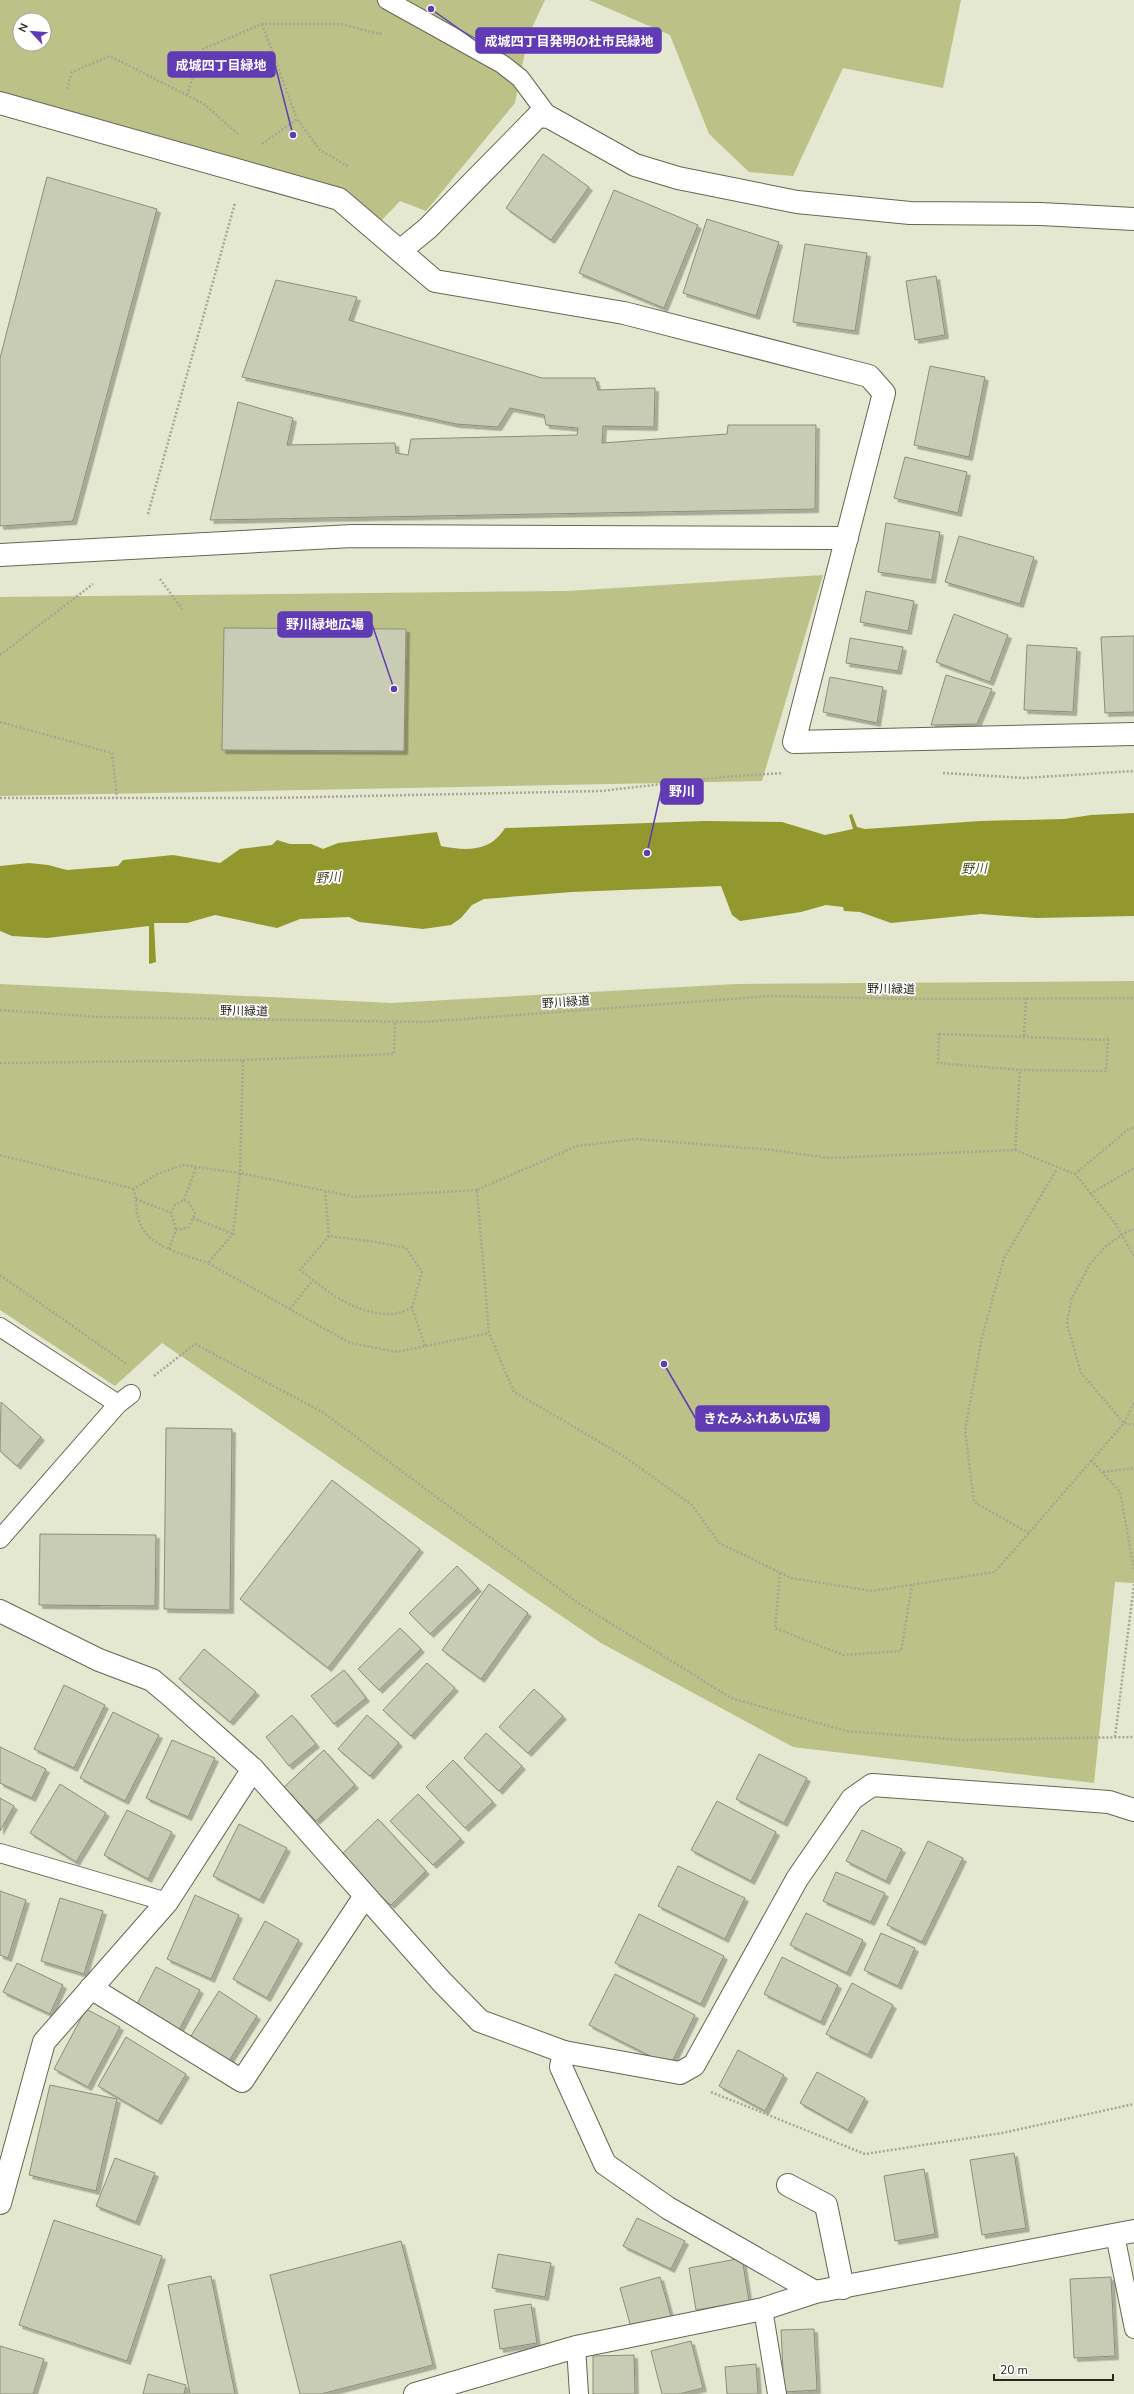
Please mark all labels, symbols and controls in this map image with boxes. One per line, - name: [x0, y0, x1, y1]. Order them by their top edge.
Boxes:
- north arrow: [12, 12, 52, 52]
- text: N: [15, 21, 32, 35]
- callout: 成城四丁目発明の杜市民緑地: [476, 28, 661, 53]
- text: 成城四丁目発明の杜市民緑地: [484, 33, 654, 51]
- callout: 成城四丁目緑地: [168, 52, 275, 77]
- text: 成城四丁目緑地: [175, 57, 267, 75]
- callout: 野川緑地広場: [278, 612, 372, 637]
- text: 野川緑地広場: [286, 616, 364, 634]
- callout: 野川: [661, 779, 703, 804]
- text: 野川: [669, 783, 695, 801]
- water label: 野川: [961, 860, 989, 878]
- water label: 野川: [314, 868, 344, 888]
- street label: 野川緑道: [867, 981, 915, 997]
- street label: 野川緑道: [541, 992, 591, 1012]
- street label: 野川緑道: [220, 1003, 268, 1019]
- callout: きたみふれあい広場: [696, 1406, 829, 1431]
- text: きたみふれあい広場: [703, 1410, 821, 1428]
- scale bar: [994, 2356, 1113, 2382]
- text: 20 m: [1000, 2362, 1028, 2378]

